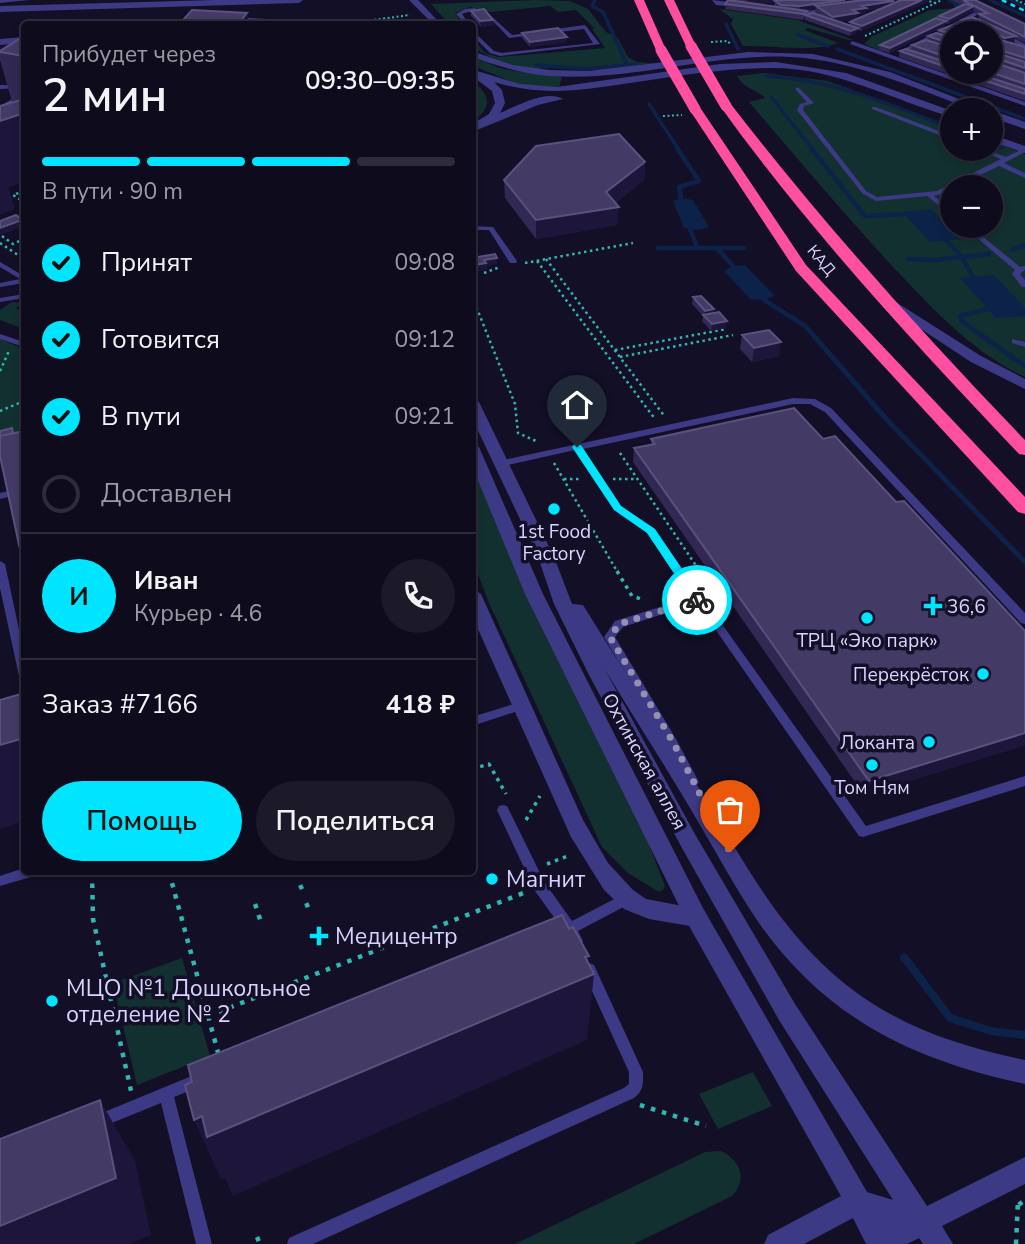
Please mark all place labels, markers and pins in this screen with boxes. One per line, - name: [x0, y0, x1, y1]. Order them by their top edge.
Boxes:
- pin: [547, 375, 607, 447]
- marker: 1st Food Factory: [546, 501, 562, 517]
- place label: 1st Food Factory: [517, 519, 591, 567]
- place label: 36,6: [947, 594, 986, 620]
- marker: 36,6: [925, 598, 941, 614]
- marker: ТРЦ «Эко парк»: [859, 610, 875, 626]
- place label: ТРЦ «Эко парк»: [796, 628, 938, 654]
- place label: Перекрёсток: [853, 662, 969, 688]
- marker: Перекрёсток: [975, 666, 991, 682]
- place label: Локанта: [840, 730, 915, 756]
- marker: Локанта: [921, 734, 937, 750]
- marker: Том Ням: [864, 757, 880, 773]
- place label: Том Ням: [834, 775, 910, 801]
- pin: [700, 780, 760, 852]
- place label: Магнит: [506, 864, 586, 895]
- marker: Магнит: [484, 871, 500, 887]
- place label: Медицентр: [335, 921, 458, 952]
- marker: Медицентр: [309, 926, 329, 946]
- place label: МЦО №1 Дошкольное отделение № 2: [66, 973, 311, 1030]
- marker: МЦО №1 Дошкольное отделение № 2: [44, 993, 60, 1009]

